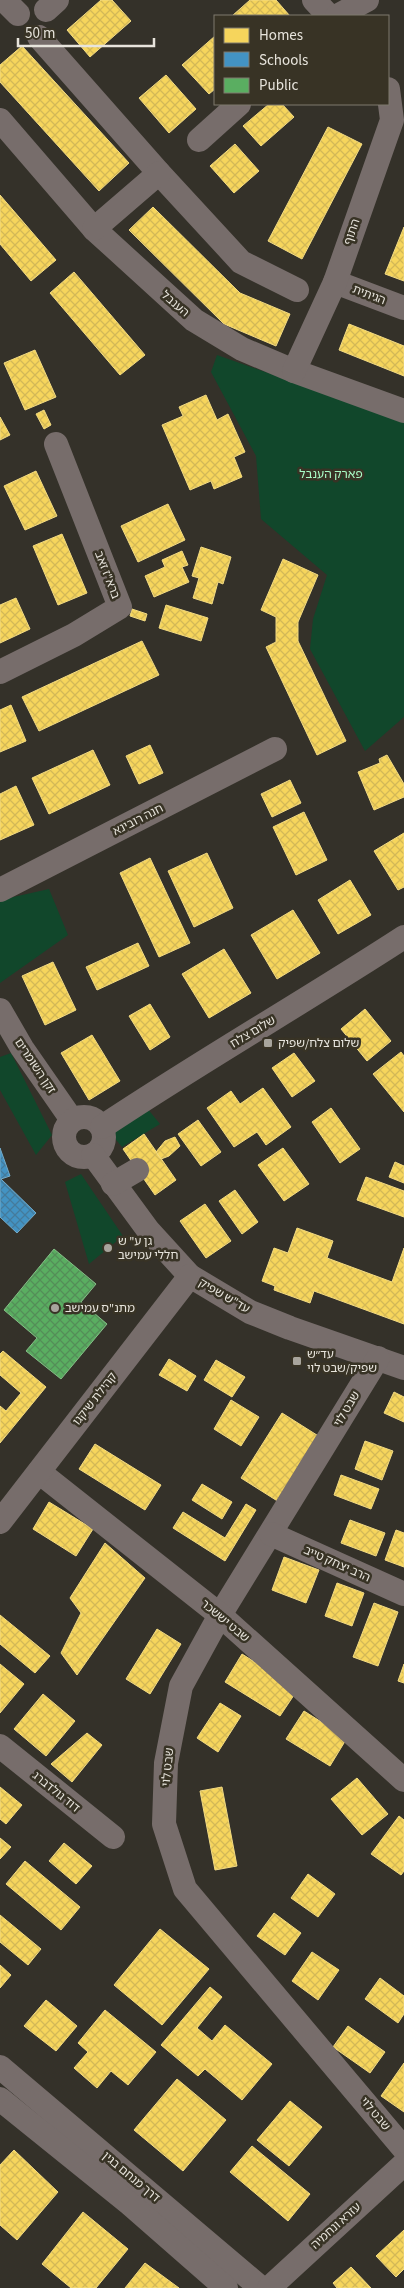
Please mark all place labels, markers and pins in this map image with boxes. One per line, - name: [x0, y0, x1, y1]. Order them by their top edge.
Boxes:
- place label: שלום צלח/שפיק: [278, 1035, 359, 1052]
- marker: שלום צלח/שפיק: [262, 1037, 274, 1049]
- place label: גן ע" ש חללי עמישב: [118, 1233, 178, 1264]
- marker: גן ע" ש חללי עמישב: [102, 1242, 114, 1254]
- place label: מתנ"ס עמישב: [65, 1300, 135, 1317]
- marker: מתנ"ס עמישב: [49, 1302, 61, 1314]
- place label: עד״ש שפיק/שבט לוי: [307, 1346, 377, 1377]
- marker: עד״ש שפיק/שבט לוי: [291, 1355, 303, 1367]

